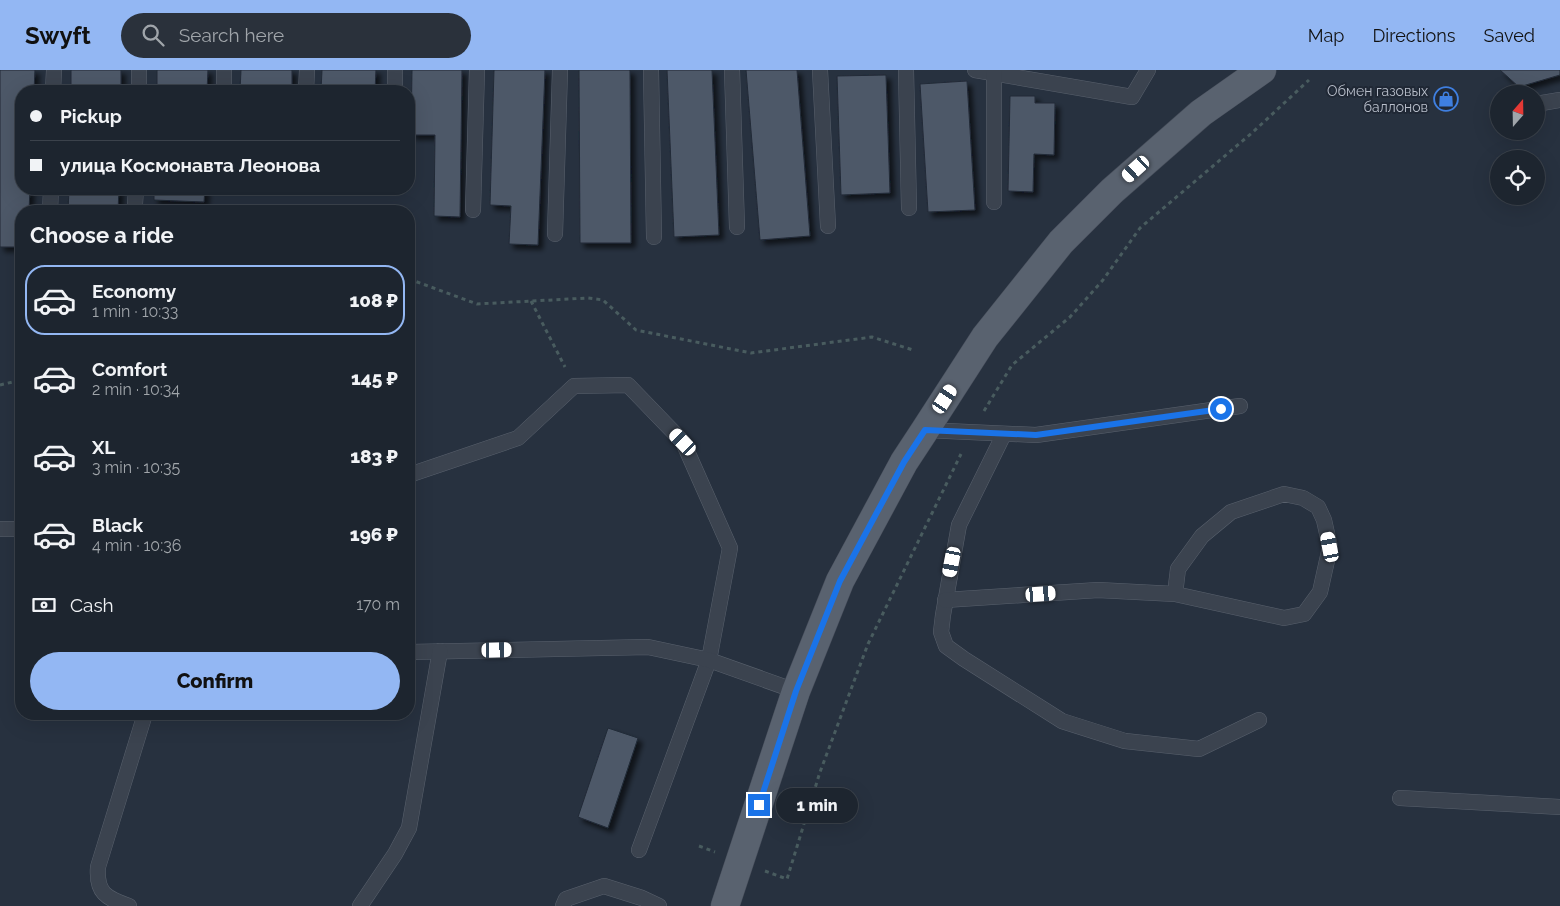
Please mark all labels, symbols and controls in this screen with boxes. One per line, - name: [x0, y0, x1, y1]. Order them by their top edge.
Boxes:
- search box: [121, 13, 471, 58]
- text: Swyft: [25, 21, 91, 50]
- icon: search: [139, 21, 167, 49]
- text: Search here: [179, 24, 284, 46]
- text: Map: [1308, 25, 1344, 46]
- text: Directions: [1372, 25, 1456, 46]
- text: Saved: [1484, 25, 1535, 46]
- place label: Обмен газовых баллонов: [1327, 83, 1428, 115]
- north arrow: [1490, 85, 1545, 140]
- map controls: [1490, 85, 1545, 205]
- shop icon: Обмен газовых баллонов: [1433, 86, 1459, 112]
- text: Pickup: [60, 105, 122, 127]
- button: locate: [1490, 150, 1545, 205]
- car: [1119, 153, 1152, 185]
- text: улица Космонавта Леонова: [60, 154, 320, 176]
- text: Choose a ride: [30, 222, 174, 248]
- icon: car: [32, 278, 77, 323]
- text: Economy: [92, 280, 176, 302]
- text: 108 ₽: [349, 289, 398, 311]
- text: 1 min · 10:33: [92, 302, 178, 321]
- icon: car: [32, 356, 77, 401]
- text: Comfort: [92, 358, 167, 380]
- text: 145 ₽: [351, 367, 398, 389]
- text: 2 min · 10:34: [92, 380, 180, 399]
- car: [930, 382, 959, 416]
- route start: [1210, 398, 1232, 420]
- car: [667, 426, 698, 458]
- icon: car: [32, 434, 77, 479]
- text: XL: [92, 436, 115, 458]
- text: 183 ₽: [350, 445, 398, 467]
- text: 3 min · 10:35: [92, 458, 180, 477]
- icon: car: [32, 512, 77, 557]
- text: Black: [92, 514, 143, 536]
- text: 196 ₽: [350, 523, 398, 545]
- car: [1319, 531, 1340, 563]
- text: 4 min · 10:36: [92, 536, 181, 555]
- car: [941, 546, 962, 578]
- car: [1025, 585, 1056, 603]
- icon: cash: [30, 591, 58, 619]
- text: Cash: [70, 594, 114, 616]
- text: 170 m: [356, 595, 400, 614]
- car: [481, 642, 512, 658]
- button: Confirm: [30, 652, 400, 710]
- callout: 1 min: [776, 788, 859, 822]
- route end: [748, 794, 770, 816]
- text: 1 min: [796, 796, 838, 815]

